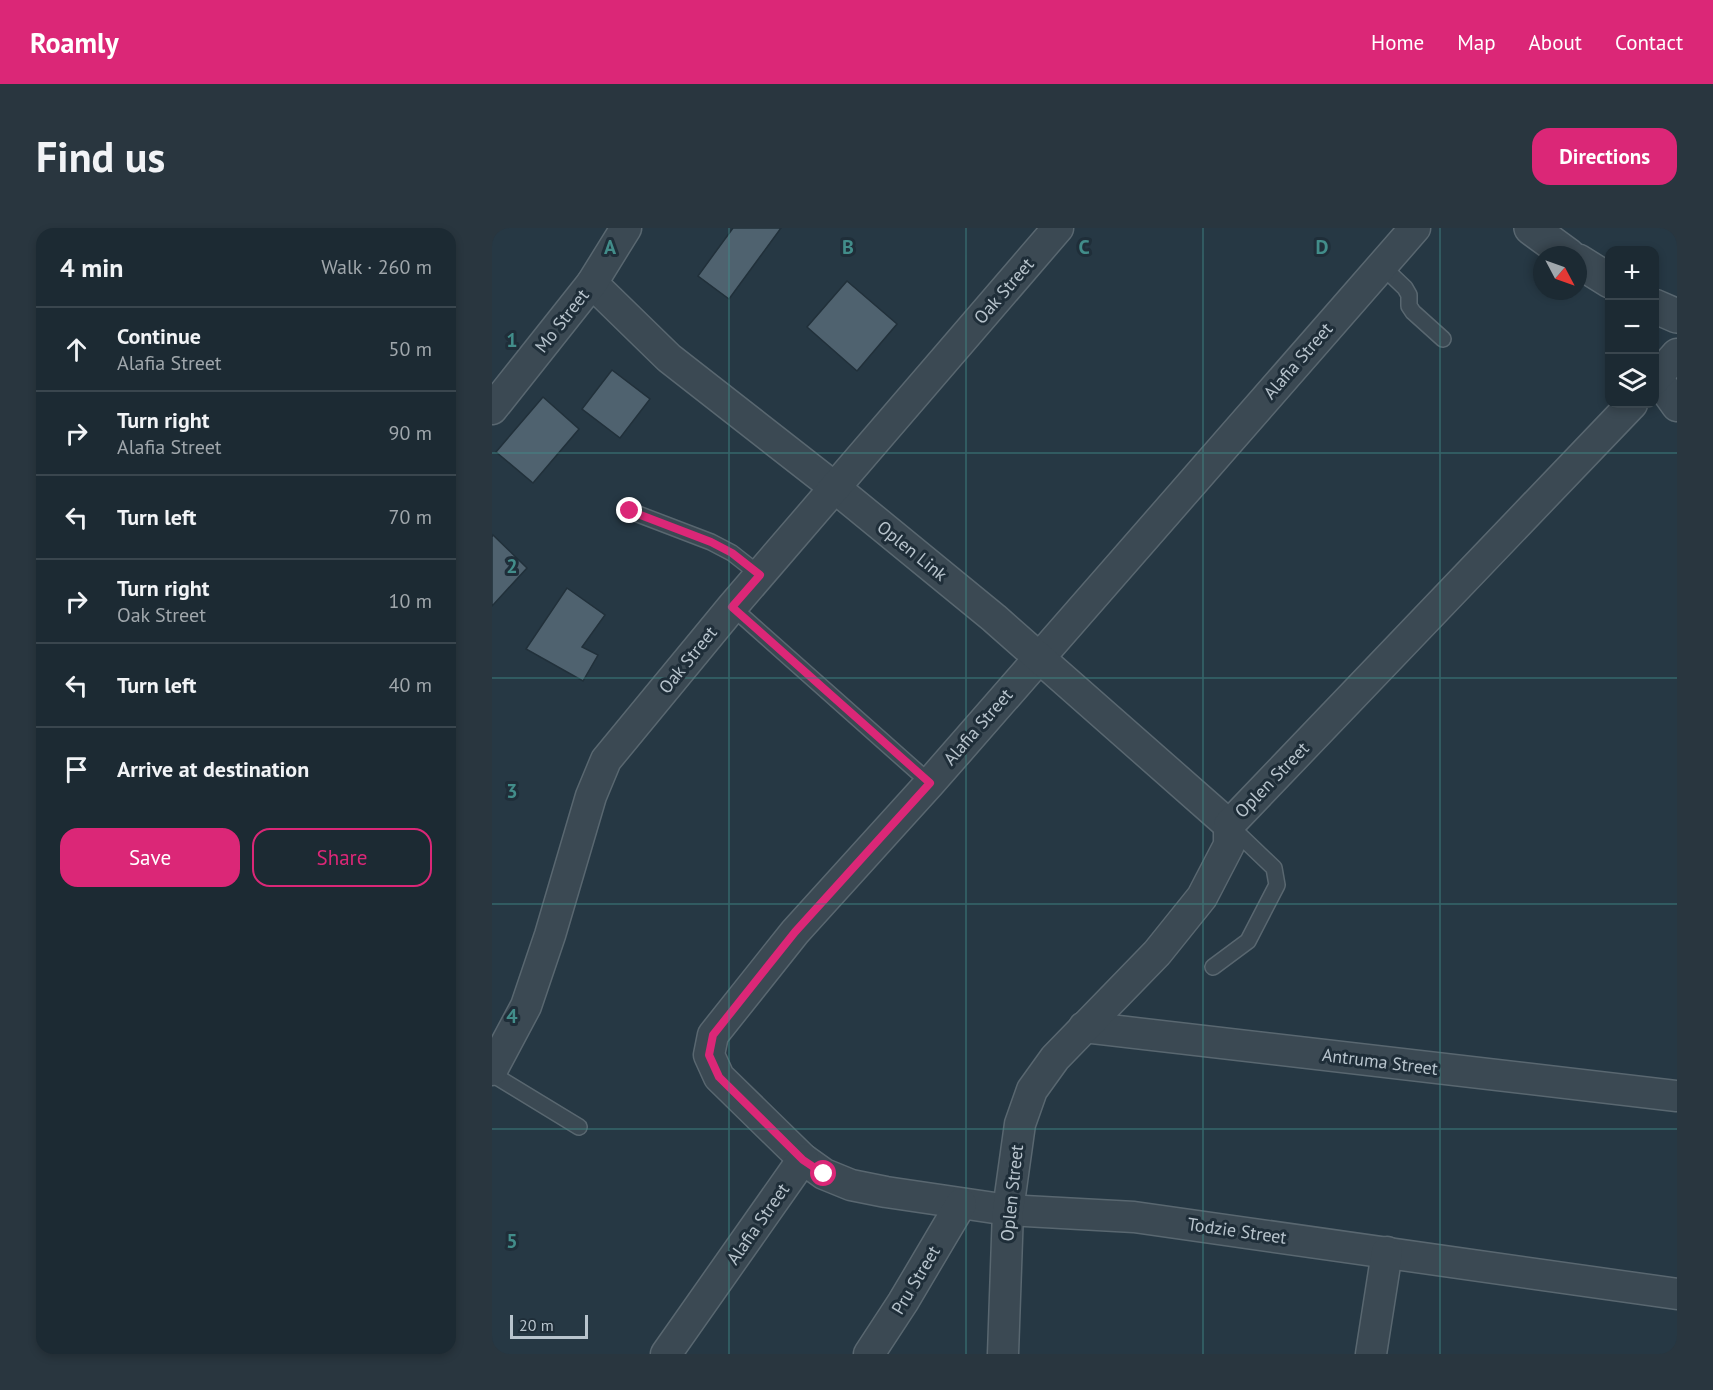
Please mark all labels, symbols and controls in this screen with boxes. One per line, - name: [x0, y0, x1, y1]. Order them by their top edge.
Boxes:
- text: Roamly: [30, 24, 119, 61]
- text: Home: [1371, 29, 1424, 56]
- text: Map: [1457, 29, 1496, 56]
- text: About: [1529, 29, 1582, 56]
- text: Contact: [1615, 29, 1683, 56]
- button: Directions: [1532, 128, 1677, 185]
- text: Find us: [36, 129, 165, 184]
- text: A: [604, 234, 617, 260]
- text: B: [842, 234, 854, 260]
- text: C: [1078, 234, 1090, 260]
- text: D: [1316, 234, 1329, 260]
- north arrow: [1533, 246, 1587, 300]
- map controls: [1605, 246, 1659, 408]
- button: +: [1605, 246, 1659, 300]
- text: 4 min: [60, 251, 123, 284]
- street label: Oak Street: [969, 253, 1039, 328]
- text: Walk · 260 m: [321, 254, 432, 280]
- street label: Mo Street: [530, 284, 594, 357]
- button: −: [1605, 300, 1659, 354]
- street label: Alafia Street: [1258, 318, 1337, 404]
- text: Continue: [117, 322, 201, 350]
- text: 1: [506, 327, 518, 353]
- icon: ahead: [60, 333, 93, 366]
- text: 50 m: [389, 336, 432, 362]
- text: Alafia Street: [117, 350, 222, 376]
- button: layers: [1605, 354, 1659, 408]
- text: Turn right: [117, 406, 209, 434]
- icon: right: [60, 417, 93, 450]
- text: 90 m: [389, 420, 432, 446]
- text: Alafia Street: [117, 434, 222, 460]
- route end: [616, 497, 642, 523]
- icon: left: [60, 501, 93, 534]
- text: Turn left: [117, 503, 197, 531]
- text: 70 m: [389, 504, 432, 530]
- street label: Oplen Link: [873, 515, 952, 586]
- text: 2: [506, 553, 518, 579]
- text: Turn right: [117, 574, 209, 602]
- icon: right: [60, 585, 93, 618]
- text: 10 m: [389, 588, 432, 614]
- text: Oak Street: [117, 602, 206, 628]
- street label: Oak Street: [653, 621, 722, 698]
- icon: left: [60, 669, 93, 702]
- text: Turn left: [117, 671, 197, 699]
- text: 40 m: [389, 672, 432, 698]
- street label: Alafia Street: [938, 684, 1017, 770]
- street label: Oplen Street: [1230, 737, 1314, 823]
- icon: arrive: [60, 753, 93, 786]
- text: Arrive at destination: [117, 755, 309, 783]
- text: 3: [506, 778, 518, 804]
- button: Save: [60, 828, 240, 887]
- button: Share: [252, 828, 432, 887]
- text: 4: [506, 1003, 518, 1029]
- street label: Antruma Street: [1321, 1043, 1439, 1080]
- street label: Oplen Street: [995, 1143, 1028, 1242]
- route start: [810, 1160, 836, 1186]
- street label: Alafia Street: [721, 1179, 794, 1269]
- street label: Todzie Street: [1186, 1212, 1288, 1249]
- text: 5: [506, 1228, 518, 1254]
- street label: Pru Street: [886, 1241, 945, 1318]
- scale bar: [510, 1312, 588, 1340]
- text: 20 m: [519, 1315, 554, 1335]

